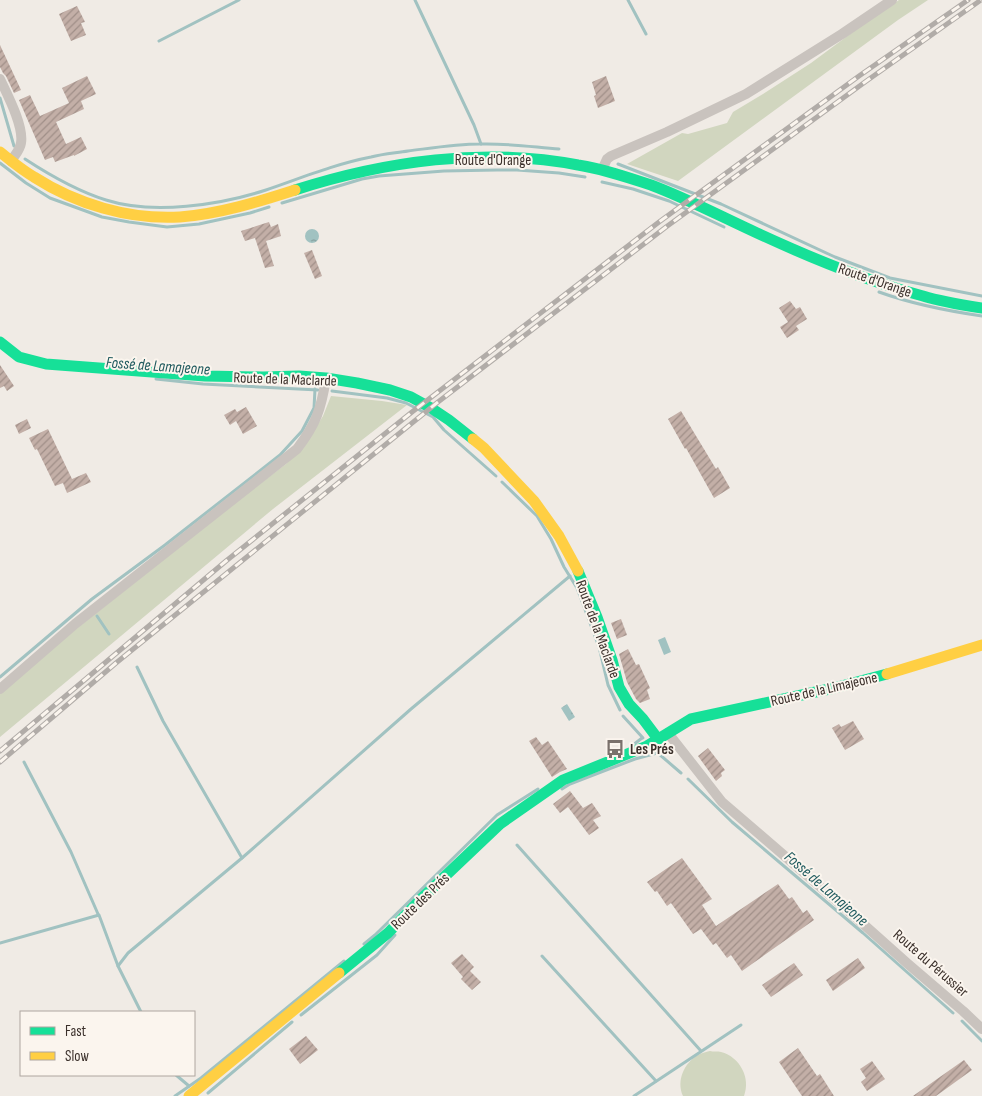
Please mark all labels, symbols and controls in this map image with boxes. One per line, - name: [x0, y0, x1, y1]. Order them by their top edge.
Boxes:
- street label: Route d'Orange: [455, 151, 531, 170]
- street label: Route d'Orange: [836, 259, 914, 302]
- water label: Fossé de Lamajeone: [105, 353, 211, 380]
- street label: Route de la Maclarde: [233, 368, 337, 391]
- street label: Route de la Maclarde: [571, 577, 624, 681]
- street label: Route de la Limajeone: [769, 668, 879, 711]
- bus stop icon: Les Prés: [604, 738, 626, 760]
- place label: Les Prés: [630, 740, 674, 759]
- water label: Fossé de Lamajeone: [780, 848, 872, 931]
- street label: Route des Prés: [387, 869, 454, 934]
- street label: Route du Pérussier: [889, 925, 973, 1002]
- legend: [20, 1011, 195, 1076]
- text: Fast: [65, 1022, 87, 1041]
- text: Slow: [65, 1047, 89, 1066]

